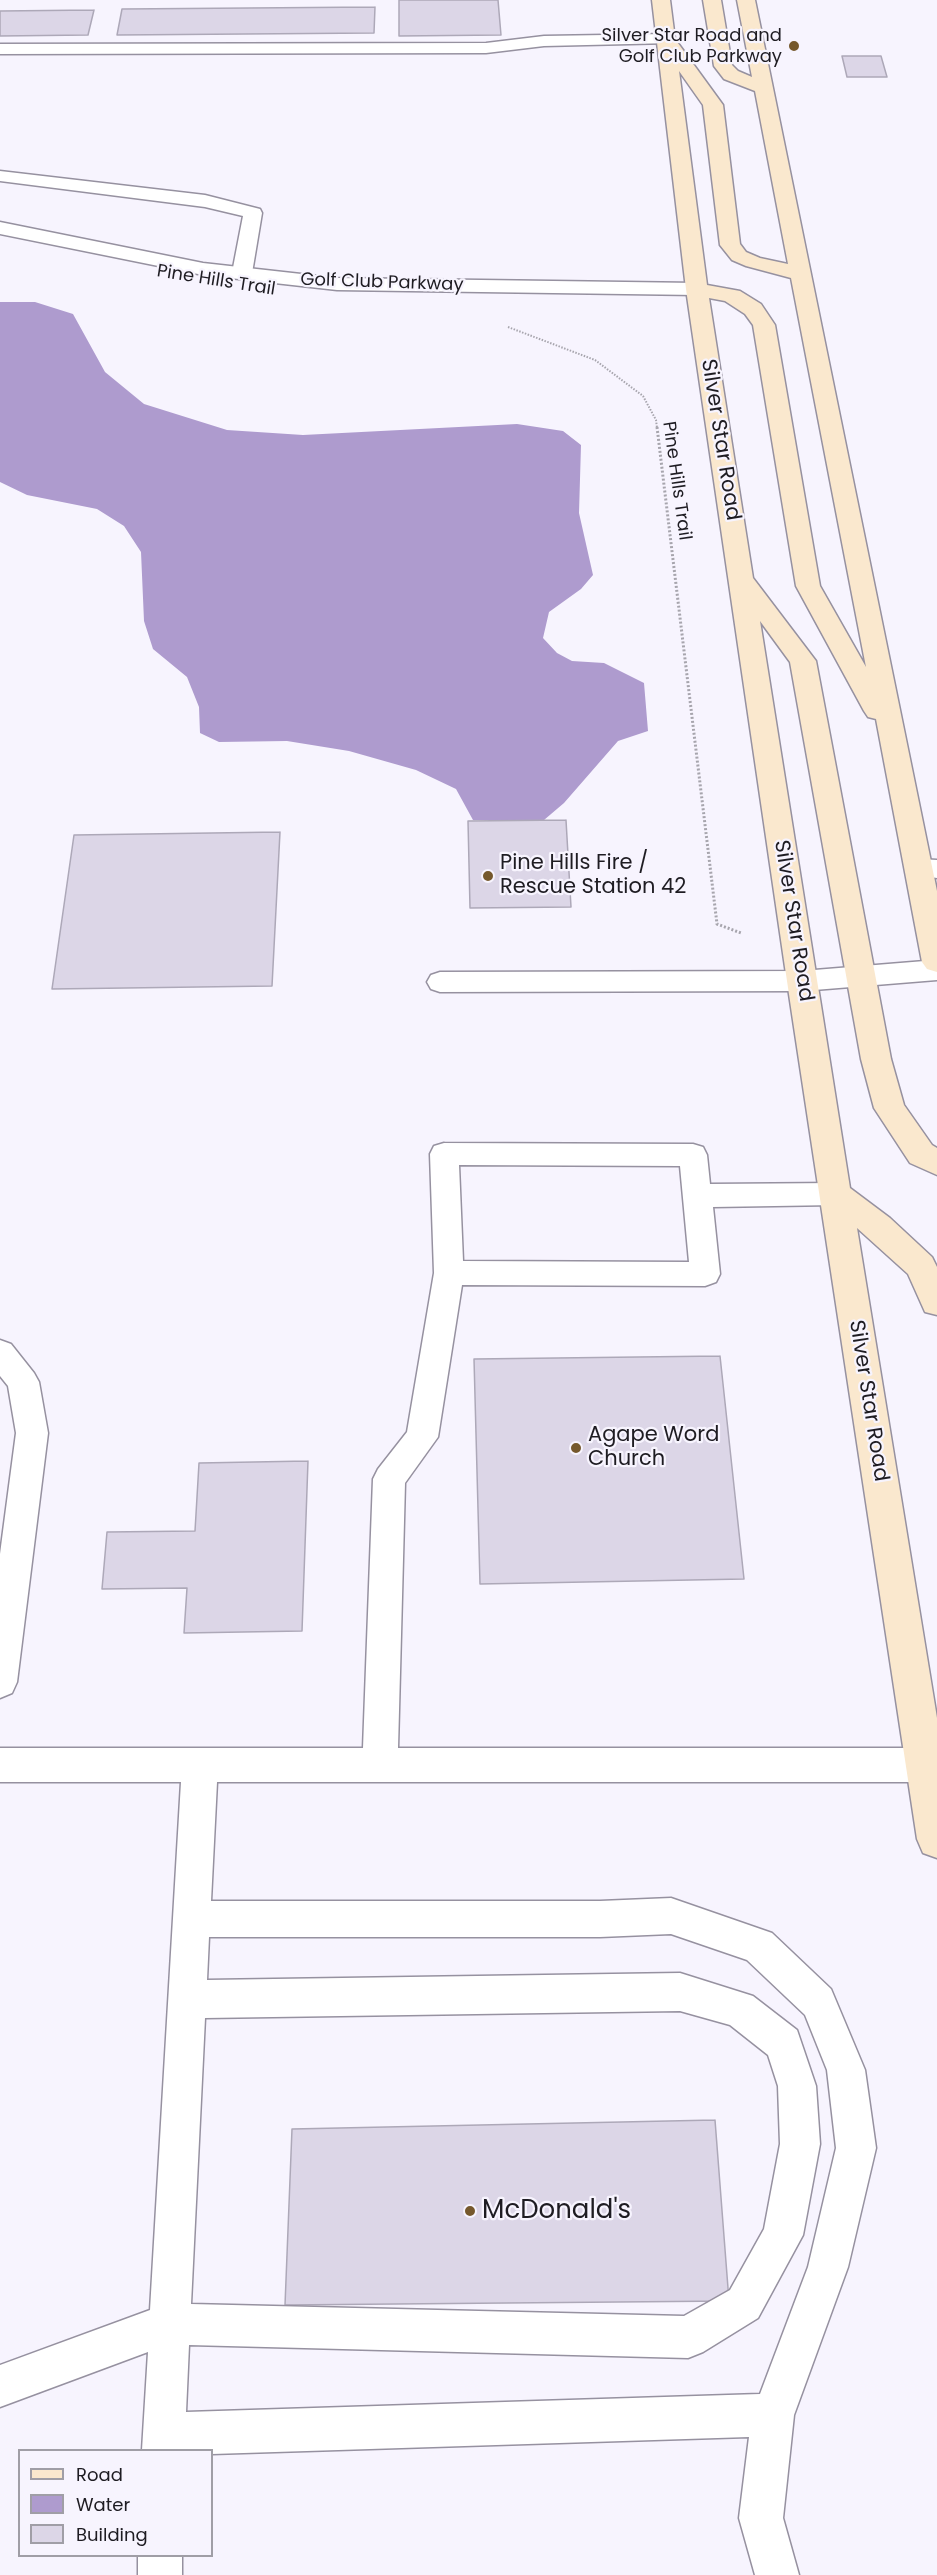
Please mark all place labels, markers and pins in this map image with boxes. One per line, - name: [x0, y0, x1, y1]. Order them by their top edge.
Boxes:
- place label: Silver Star Road and Golf Club Parkway: [602, 25, 782, 68]
- marker: Silver Star Road and Golf Club Parkway: [787, 39, 801, 53]
- place label: Pine Hills Fire / Rescue Station 42: [500, 851, 686, 901]
- marker: Pine Hills Fire / Rescue Station 42: [481, 869, 495, 883]
- place label: Agape Word Church: [588, 1423, 719, 1473]
- marker: Agape Word Church: [569, 1441, 583, 1455]
- place label: McDonald's: [482, 2195, 631, 2227]
- marker: McDonald's: [463, 2204, 477, 2218]

